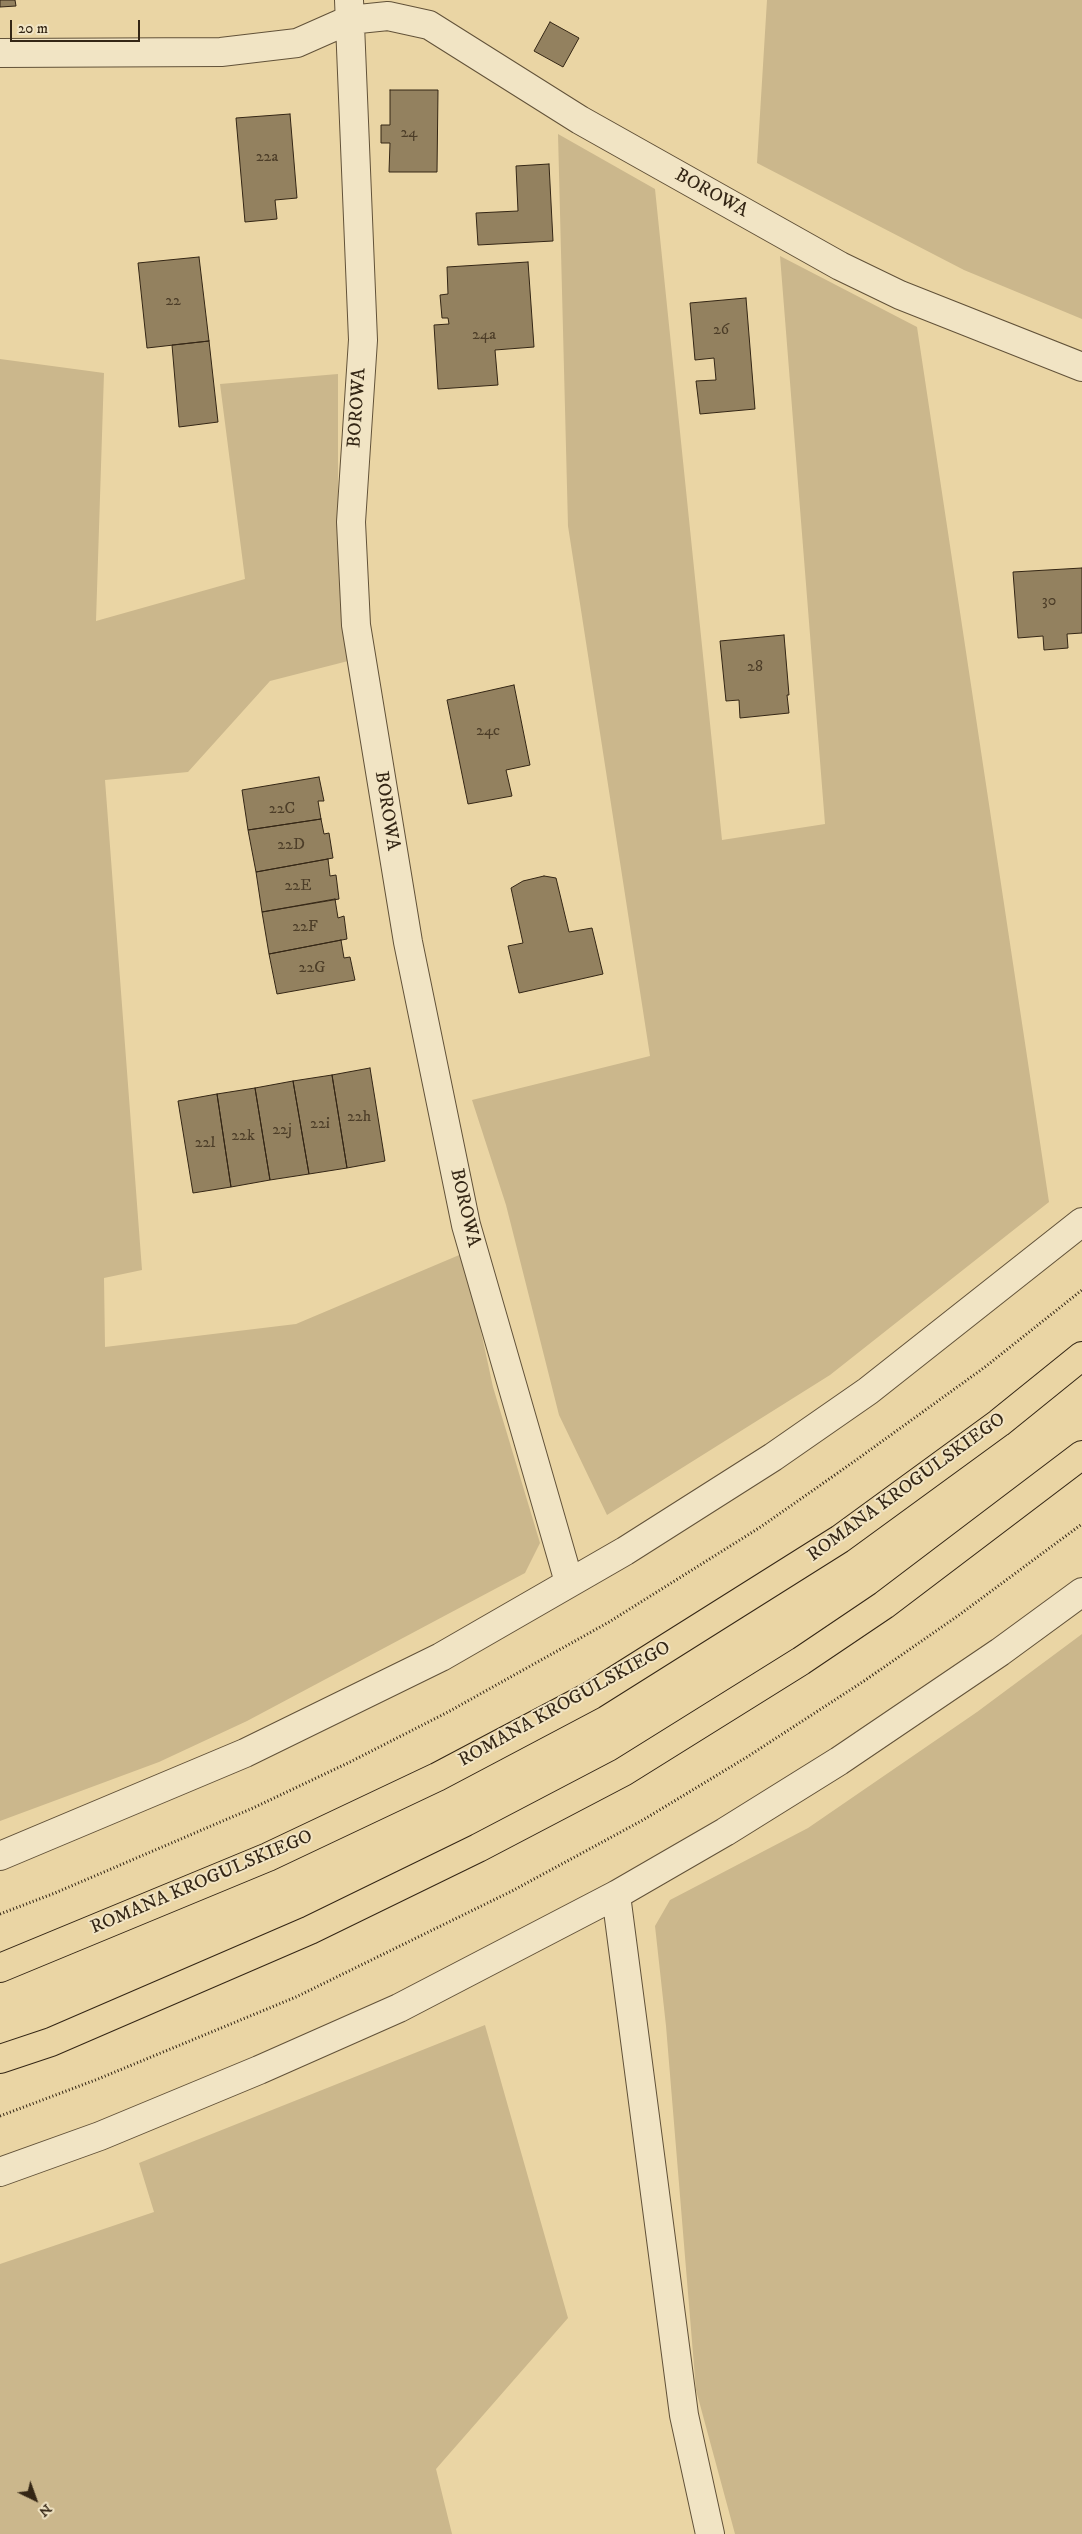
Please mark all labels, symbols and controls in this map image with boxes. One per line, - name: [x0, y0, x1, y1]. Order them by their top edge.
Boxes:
- scale bar: [12, 10, 142, 42]
- text: 20 m: [18, 19, 48, 38]
- house number: 24: [400, 124, 418, 144]
- house number: 22a: [256, 148, 278, 168]
- street label: BOROWA: [671, 165, 751, 223]
- house number: 22: [165, 292, 181, 312]
- house number: 26: [713, 321, 729, 341]
- house number: 24a: [472, 326, 496, 346]
- street label: BOROWA: [344, 367, 372, 449]
- house number: 30: [1042, 592, 1056, 612]
- house number: 28: [747, 658, 763, 678]
- house number: 24c: [476, 722, 500, 742]
- street label: BOROWA: [368, 770, 404, 852]
- house number: 22C: [269, 800, 295, 820]
- house number: 22D: [277, 836, 305, 856]
- house number: 22E: [284, 877, 312, 897]
- house number: 22F: [292, 918, 318, 938]
- house number: 22G: [299, 959, 325, 979]
- house number: 22h: [347, 1108, 371, 1128]
- house number: 22i: [310, 1115, 330, 1135]
- house number: 22j: [272, 1121, 292, 1141]
- house number: 22k: [231, 1127, 255, 1147]
- house number: 22l: [195, 1134, 215, 1154]
- street label: BOROWA: [444, 1166, 484, 1250]
- street label: ROMANA KROGULSKIEGO: [804, 1409, 1010, 1567]
- street label: ROMANA KROGULSKIEGO: [455, 1637, 675, 1773]
- street label: ROMANA KROGULSKIEGO: [88, 1826, 316, 1940]
- north arrow: [10, 2474, 60, 2524]
- text: N: [35, 2500, 55, 2521]

